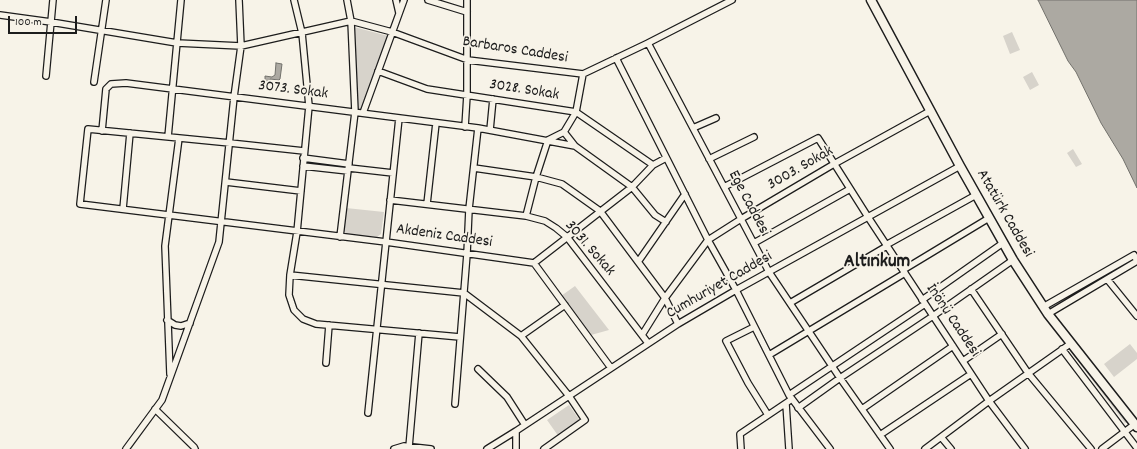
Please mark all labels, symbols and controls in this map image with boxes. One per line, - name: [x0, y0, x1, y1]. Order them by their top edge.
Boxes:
- scale bar: [10, 8, 79, 34]
- text: 100 m: [15, 14, 42, 31]
- street label: Barbaros Caddesi: [461, 33, 569, 69]
- street label: 3028. Sokak: [488, 76, 560, 106]
- street label: 3073. Sokak: [257, 77, 329, 105]
- street label: 3003. Sokak: [765, 142, 837, 196]
- street label: Atatürk Caddesi: [971, 167, 1037, 261]
- street label: Ege Caddesi: [723, 168, 773, 240]
- street label: 3031. Sokak: [560, 217, 618, 281]
- street label: Akdeniz Caddesi: [395, 221, 493, 253]
- street label: Cumhuriyet Caddesi: [664, 248, 776, 324]
- district label: Altınkum: [844, 251, 910, 275]
- street label: İnönü Caddesi: [921, 281, 983, 361]

